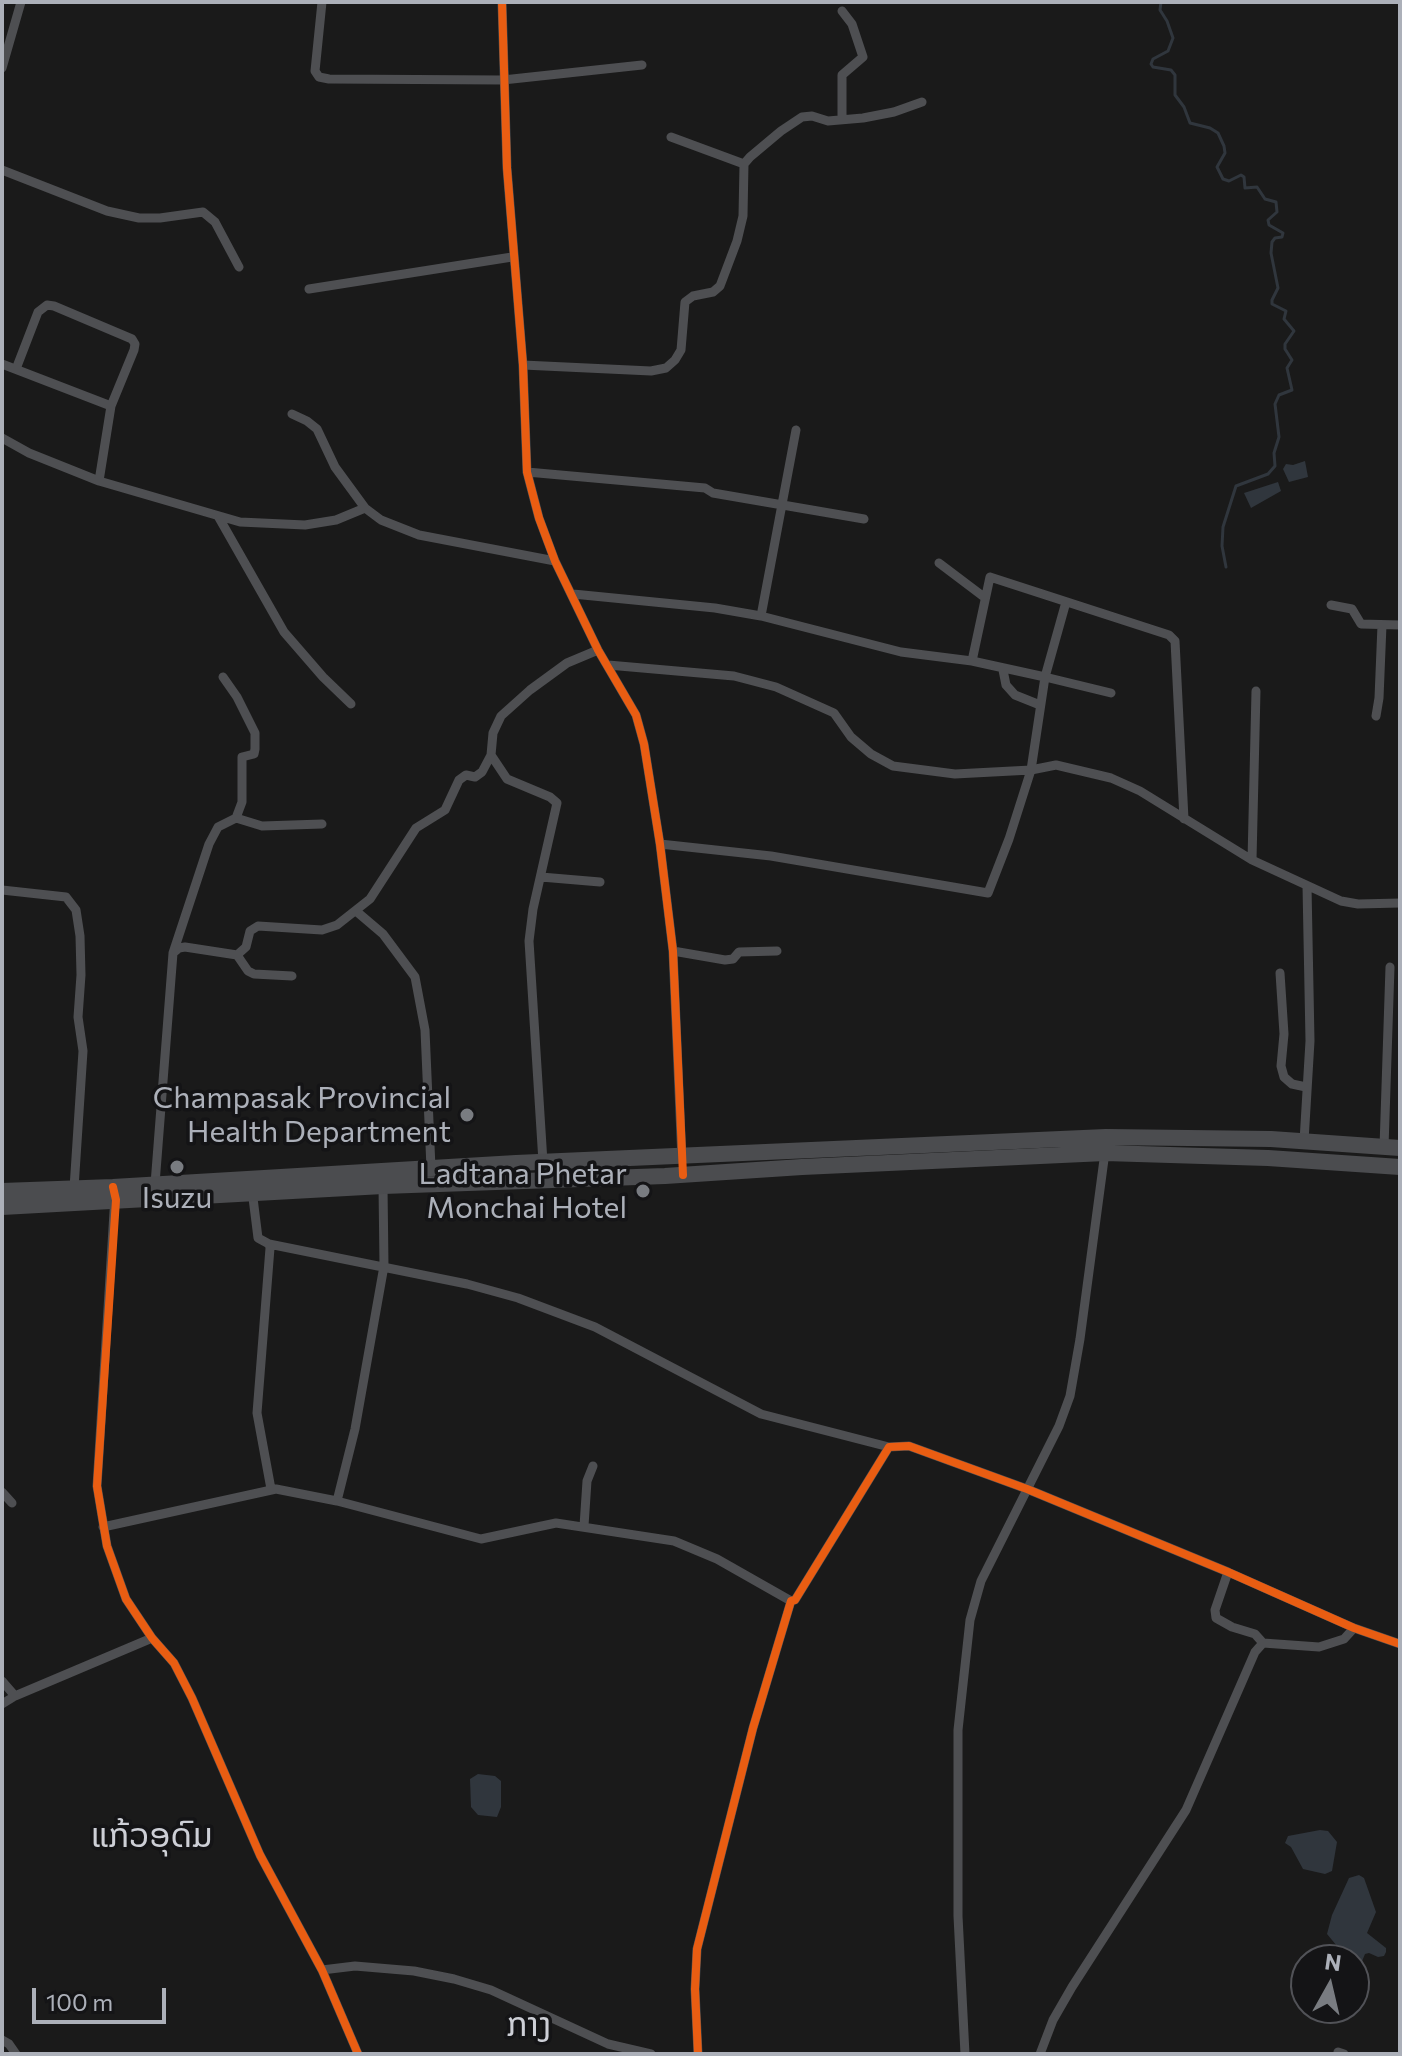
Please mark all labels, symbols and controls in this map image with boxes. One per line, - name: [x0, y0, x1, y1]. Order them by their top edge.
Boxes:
- place label: Champasak Provincial Health Department: [153, 1080, 451, 1150]
- marker: Champasak Provincial Health Department: [458, 1106, 476, 1124]
- place label: Ladtana Phetar Monchai Hotel: [419, 1156, 627, 1226]
- marker: Isuzu: [168, 1158, 186, 1176]
- place label: Isuzu: [142, 1180, 212, 1216]
- marker: Ladtana Phetar Monchai Hotel: [634, 1182, 652, 1200]
- district label: ແກ້ວອຸດົມ: [91, 1816, 213, 1856]
- north arrow: [1290, 1944, 1370, 2024]
- text: N: [1323, 1947, 1343, 1976]
- scale bar: [36, 1972, 170, 2022]
- text: 100 m: [46, 1987, 113, 2016]
- district label: ກາງ: [507, 2005, 551, 2045]

